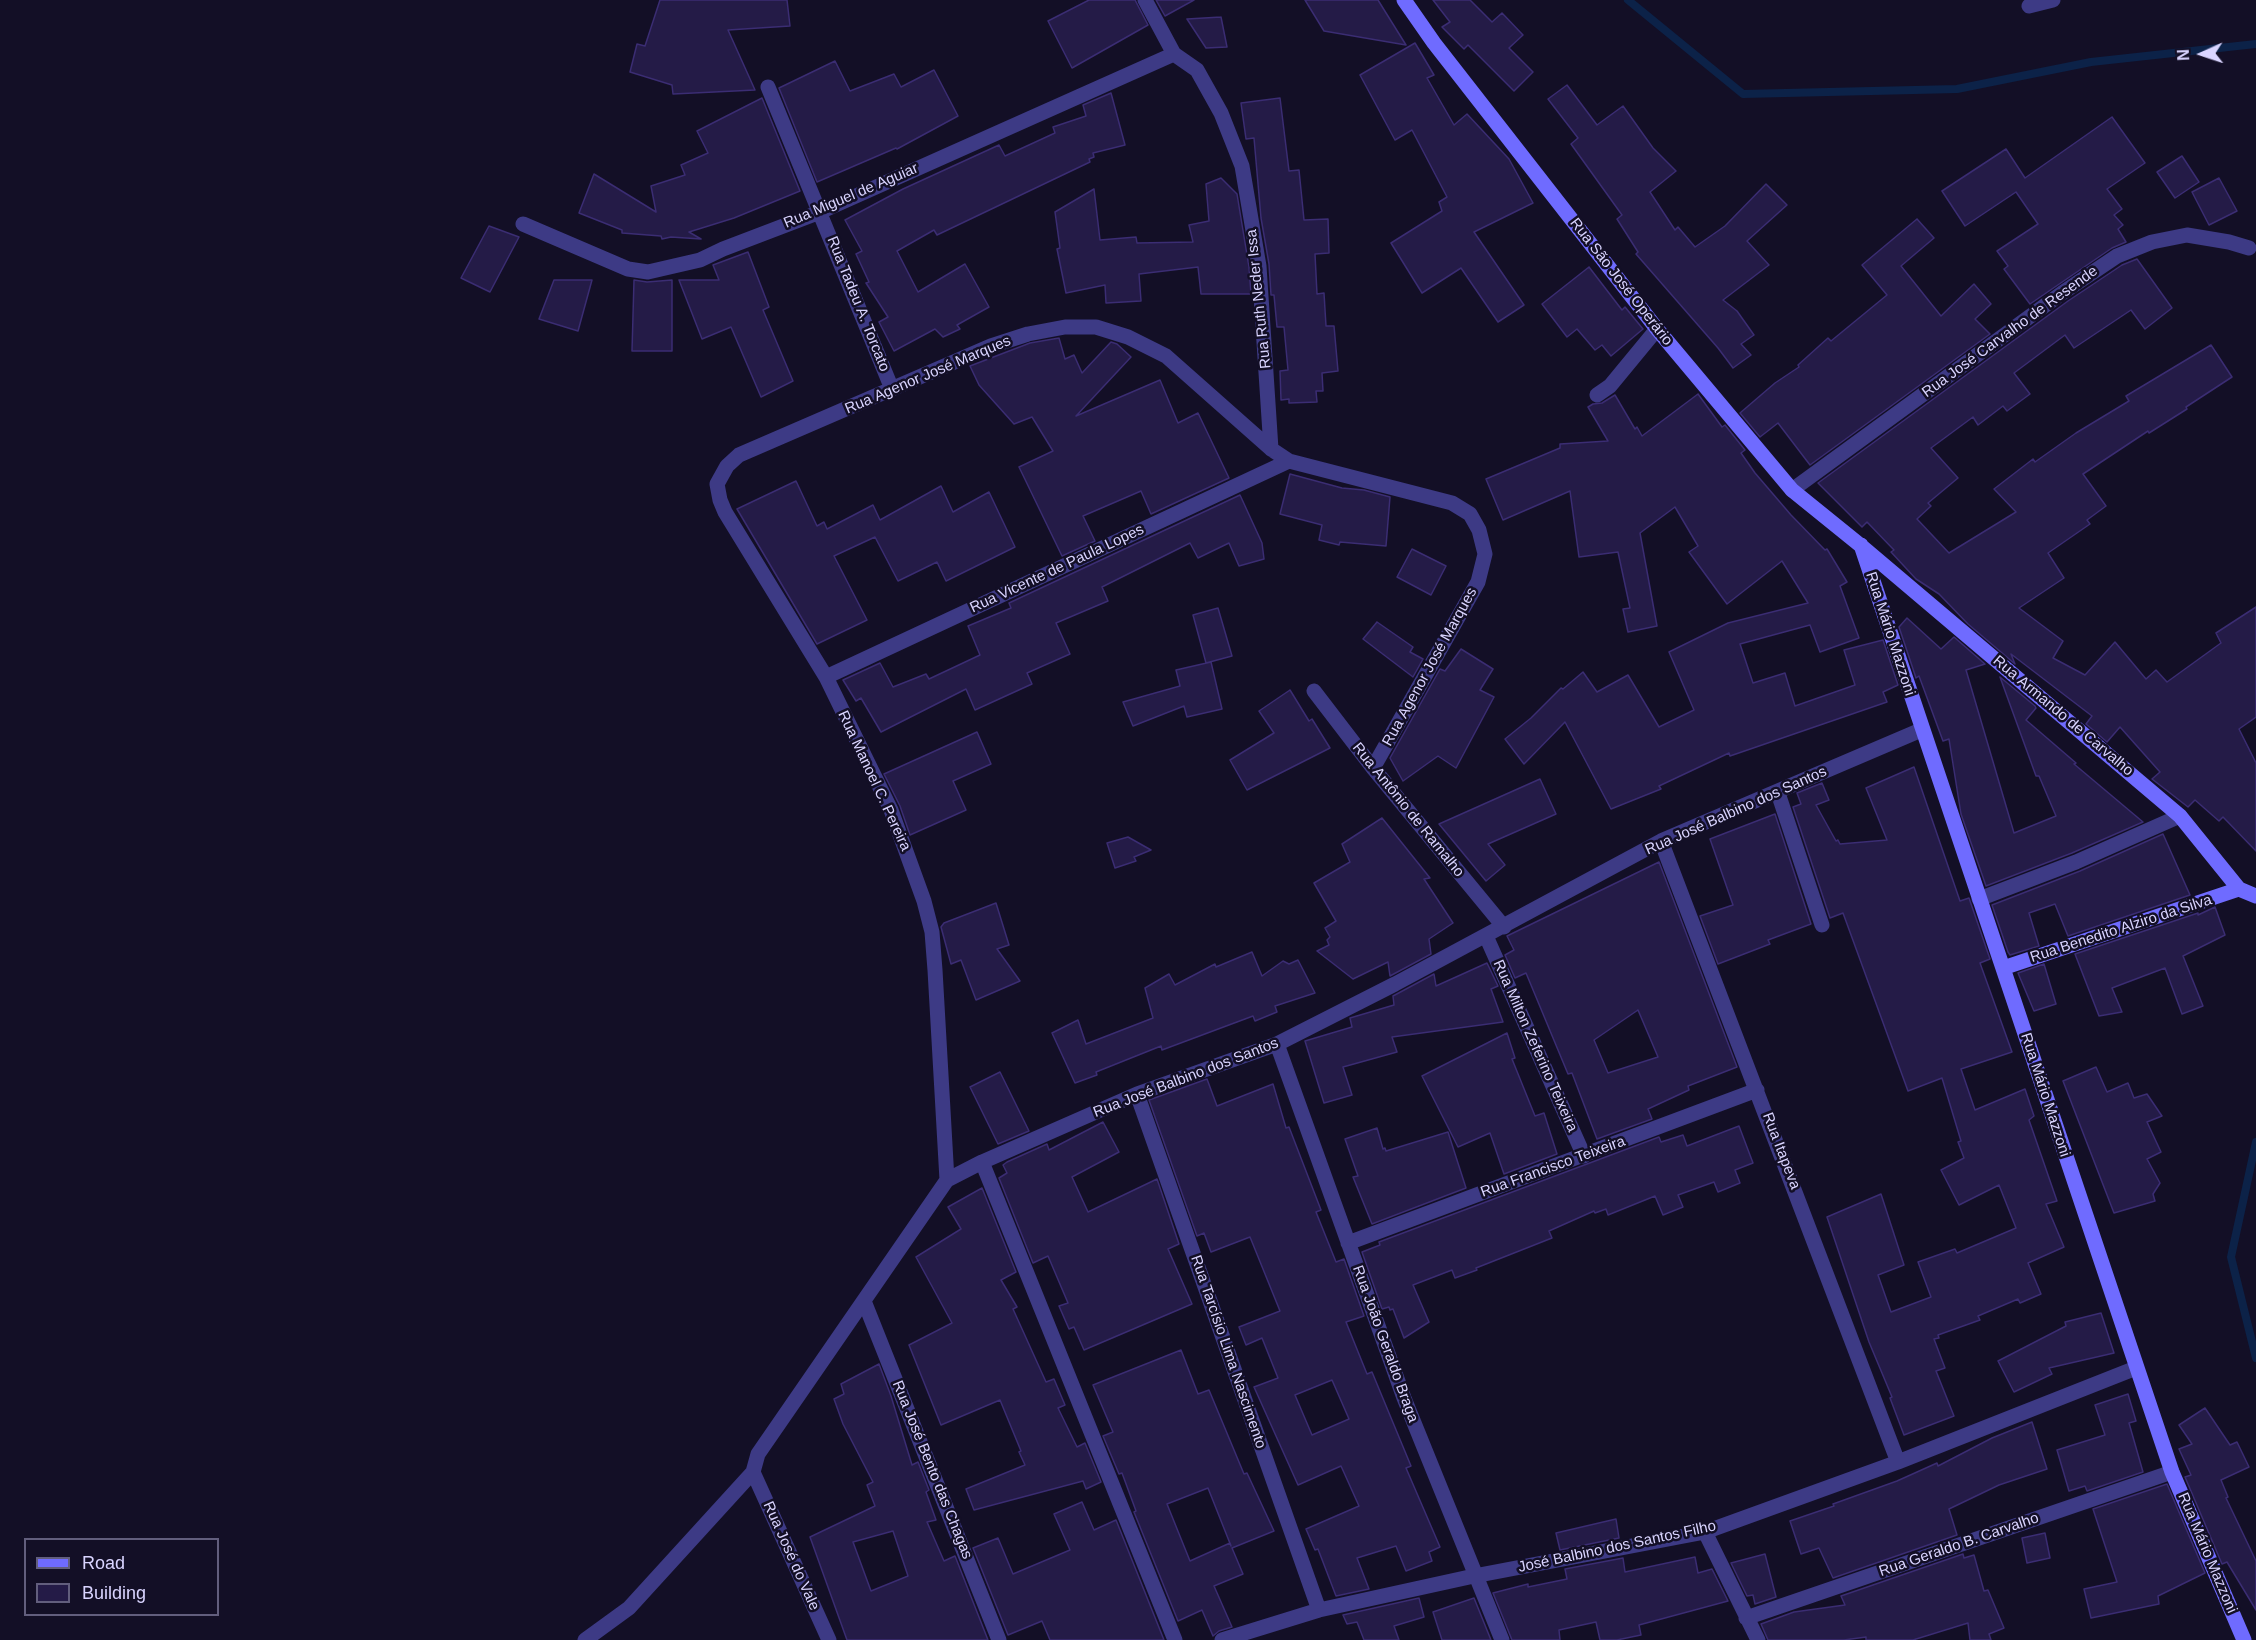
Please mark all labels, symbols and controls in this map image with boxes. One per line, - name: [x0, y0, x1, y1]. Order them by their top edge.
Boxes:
- north arrow: [2172, 24, 2232, 84]
- text: N: [2175, 49, 2192, 61]
- street label: Rua Miguel de Aguiar: [781, 160, 921, 232]
- street label: Rua São José Operário: [1566, 215, 1676, 349]
- street label: Rua Ruth Neder Issa: [1243, 228, 1275, 370]
- street label: Rua Tadeu A. Torcato: [823, 234, 893, 374]
- street label: Rua José Carvalho de Resende: [1919, 262, 2101, 402]
- street label: Rua Agenor José Marques: [842, 332, 1014, 418]
- street label: Rua Vicente de Paula Lopes: [967, 521, 1147, 617]
- street label: Rua Mário Mazzoni: [1861, 570, 1919, 698]
- street label: Rua Agenor José Marques: [1379, 585, 1481, 749]
- street label: Rua Armando de Carvalho: [1989, 652, 2137, 780]
- street label: Rua Manoel C. Pereira: [834, 708, 914, 854]
- street label: Rua Antônio de Ramalho: [1348, 739, 1468, 881]
- street label: Rua José Balbino dos Santos: [1642, 763, 1830, 859]
- street label: Rua Benedito Alziro da Silva: [2028, 891, 2214, 967]
- street label: Rua Milton Zeferino Teixeira: [1489, 957, 1581, 1135]
- street label: Rua Mário Mazzoni: [2016, 1031, 2074, 1159]
- street label: Rua José Balbino dos Santos: [1091, 1034, 1281, 1122]
- street label: Rua Itapeva: [1758, 1110, 1804, 1192]
- street label: Rua Francisco Teixeira: [1478, 1132, 1628, 1202]
- street label: Rua Tarcísio Lima Nascimento: [1186, 1253, 1270, 1451]
- street label: Rua João Geraldo Braga: [1348, 1263, 1422, 1425]
- street label: Rua José Bento das Chagas: [888, 1378, 976, 1562]
- street label: Rua Mário Mazzoni: [2173, 1490, 2241, 1616]
- street label: Rua José do Vale: [759, 1499, 823, 1613]
- street label: Rua Geraldo B. Carvalho: [1877, 1509, 2041, 1581]
- street label: José Balbino dos Santos Filho: [1516, 1517, 1718, 1577]
- legend: [24, 1538, 219, 1616]
- text: Road: [82, 1553, 125, 1573]
- text: Building: [82, 1583, 146, 1603]

